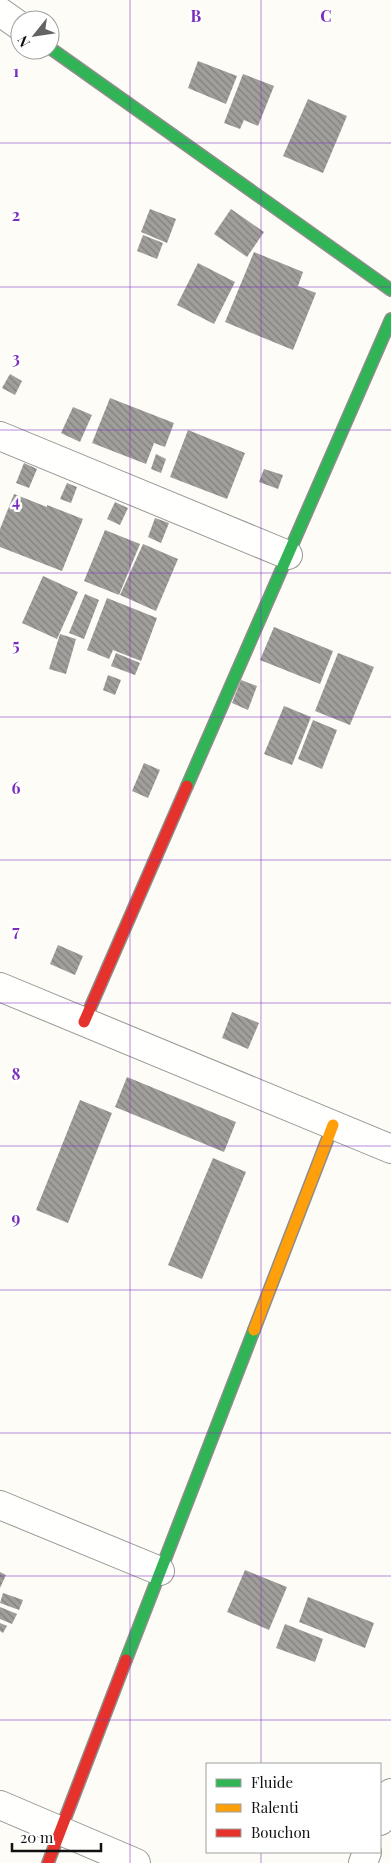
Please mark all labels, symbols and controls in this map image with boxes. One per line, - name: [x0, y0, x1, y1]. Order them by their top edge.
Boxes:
- text: B: [191, 5, 202, 26]
- text: C: [320, 5, 332, 26]
- north arrow: [10, 10, 60, 60]
- text: N: [13, 33, 34, 51]
- text: 1: [13, 60, 19, 81]
- text: 2: [12, 204, 20, 225]
- text: 3: [12, 347, 20, 368]
- text: 4: [12, 490, 20, 511]
- text: 5: [12, 634, 20, 655]
- text: 6: [12, 777, 21, 798]
- text: 7: [12, 920, 20, 941]
- text: 8: [12, 1063, 21, 1084]
- text: 9: [12, 1207, 21, 1228]
- legend: [206, 1763, 381, 1853]
- text: Fluide: [251, 1772, 293, 1792]
- text: Ralenti: [251, 1797, 299, 1817]
- scale bar: [12, 1820, 101, 1852]
- text: Bouchon: [251, 1822, 311, 1842]
- text: 20 m: [20, 1827, 54, 1847]

